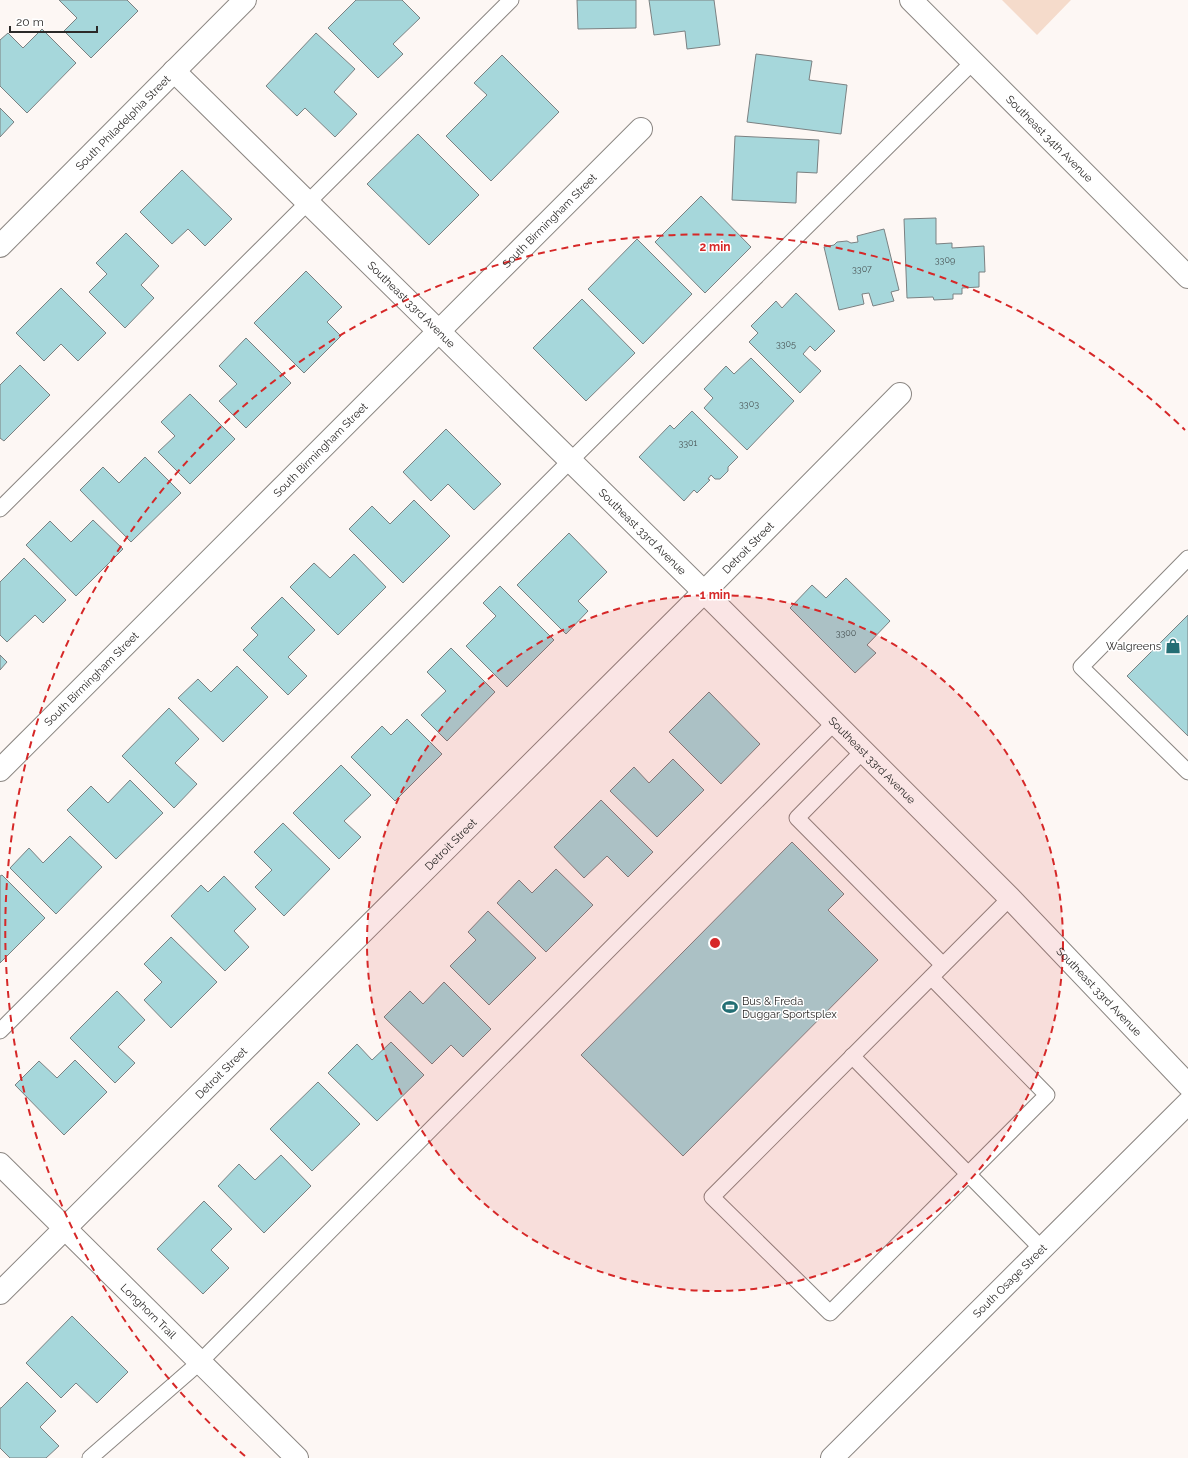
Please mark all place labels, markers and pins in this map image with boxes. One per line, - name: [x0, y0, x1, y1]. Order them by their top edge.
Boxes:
- shop icon: Walgreens: [1164, 637, 1182, 655]
- place label: Walgreens: [1106, 640, 1161, 653]
- centre of rings: [708, 936, 722, 950]
- place label: Bus & Freda Duggar Sportsplex: [742, 995, 837, 1021]
- sports icon: Bus & Freda Duggar Sportsplex: [721, 998, 739, 1016]

